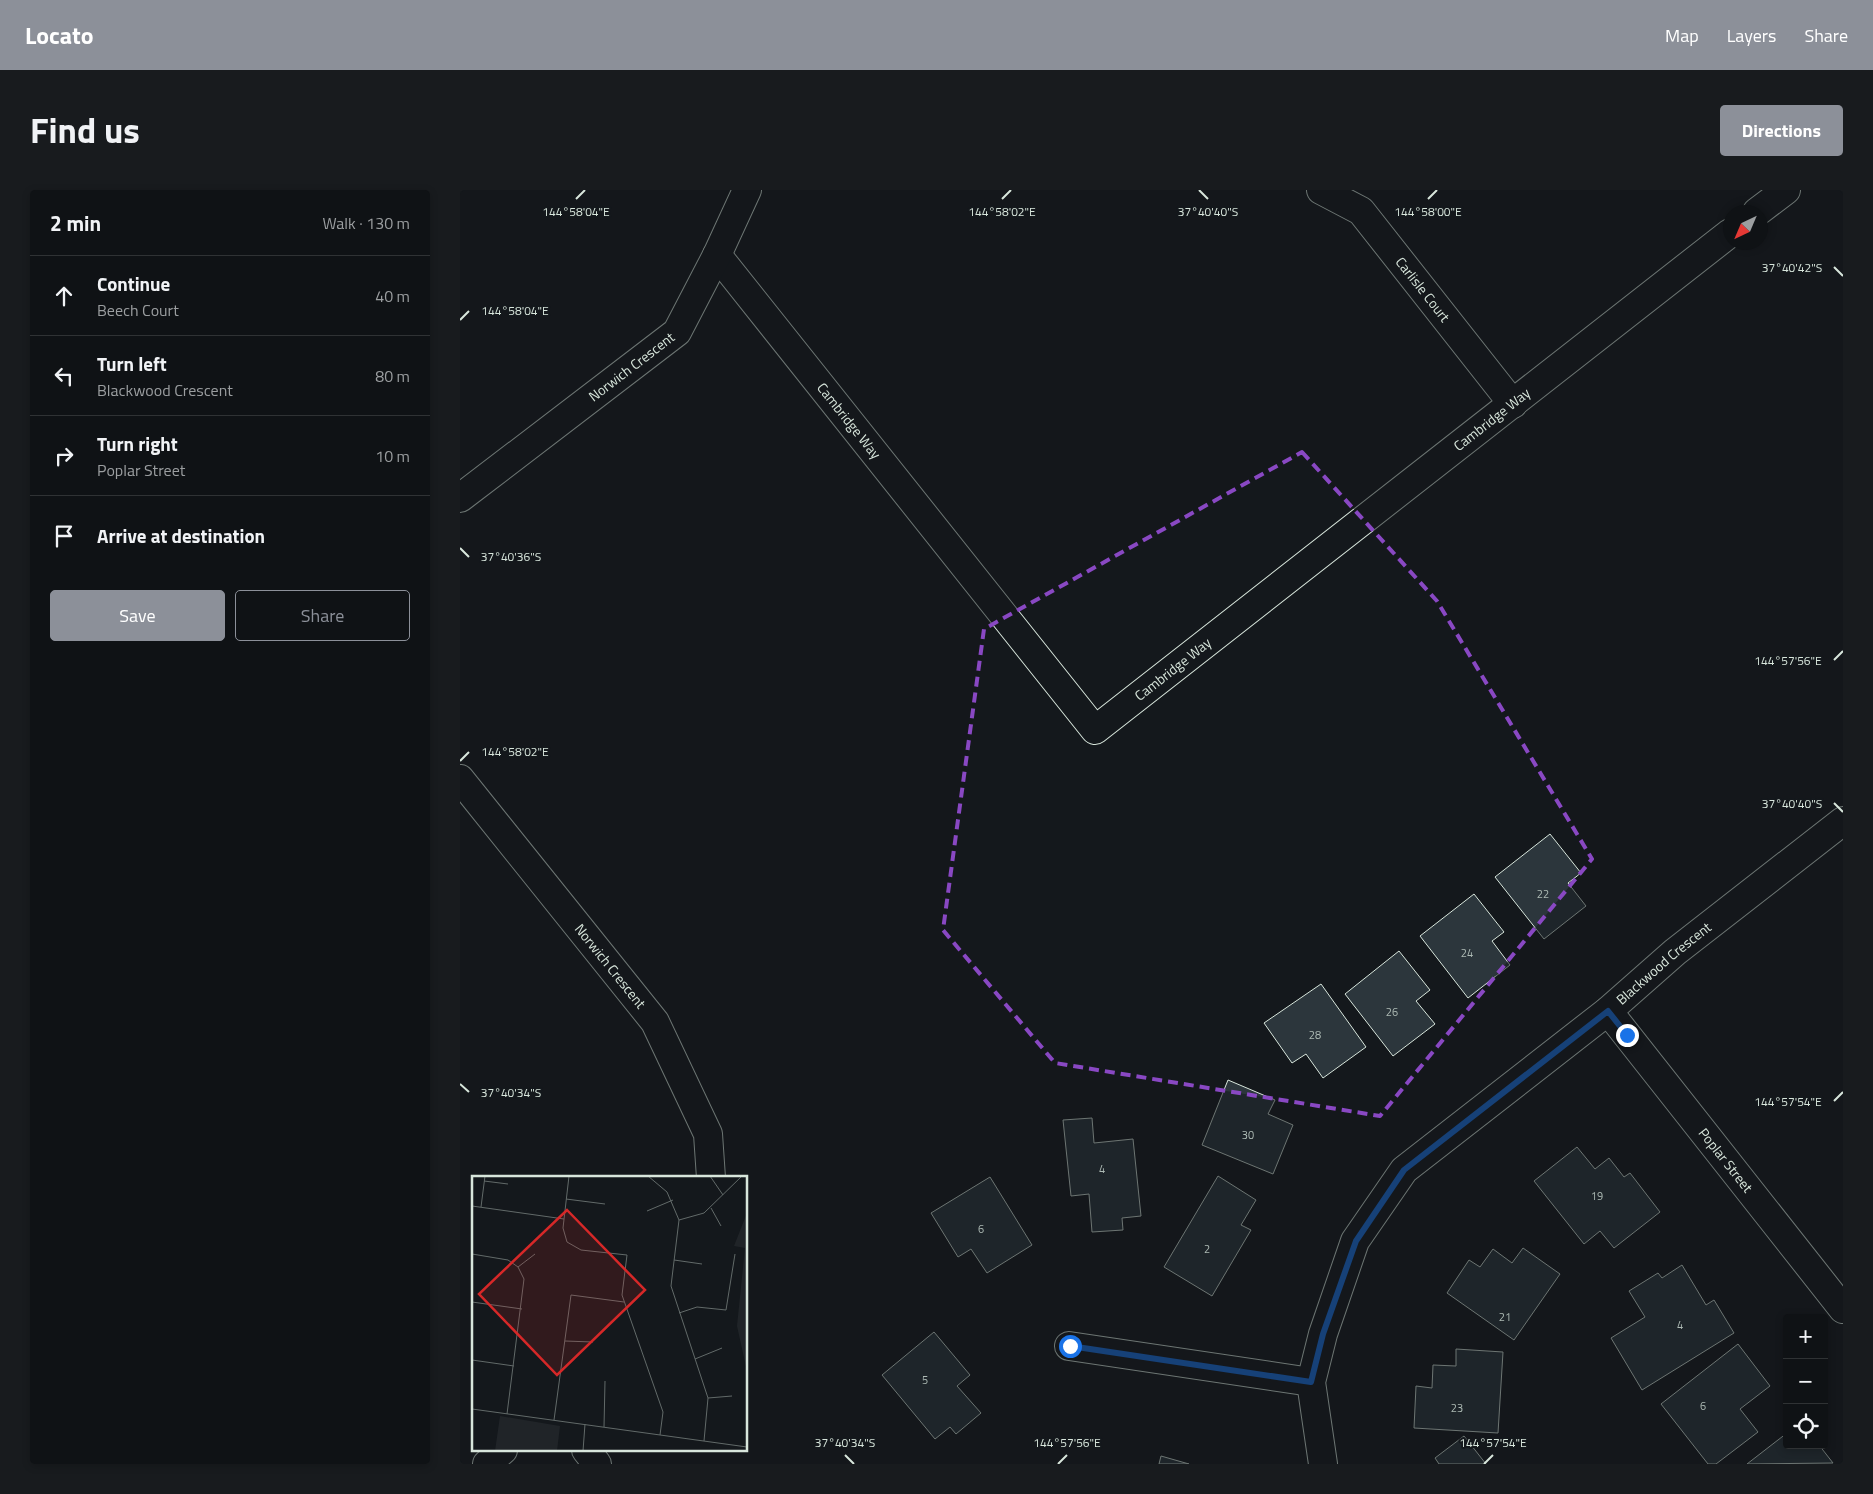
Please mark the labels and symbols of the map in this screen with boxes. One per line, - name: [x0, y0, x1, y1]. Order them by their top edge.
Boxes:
- text: 144°58'04"E: [542, 202, 610, 221]
- text: 144°58'02"E: [968, 202, 1036, 221]
- text: 37°40'40"S: [1178, 202, 1238, 221]
- text: 144°58'00"E: [1394, 202, 1462, 221]
- north arrow: [1723, 205, 1768, 250]
- street label: Carlisle Court: [1391, 252, 1456, 326]
- text: 37°40'42"S: [1762, 258, 1822, 277]
- text: 144°58'04"E: [481, 301, 549, 320]
- street label: Norwich Crescent: [584, 327, 679, 406]
- street label: Cambridge Way: [812, 378, 887, 463]
- street label: Cambridge Way: [1449, 382, 1535, 456]
- text: 37°40'36"S: [481, 547, 541, 566]
- street label: Cambridge Way: [1130, 632, 1216, 705]
- text: 144°57'56"E: [1754, 651, 1822, 670]
- text: 144°58'02"E: [481, 742, 549, 761]
- text: 37°40'40"S: [1762, 794, 1822, 813]
- house number: 22: [1537, 886, 1549, 902]
- street label: Blackwood Crescent: [1611, 916, 1716, 1009]
- street label: Norwich Crescent: [570, 919, 651, 1013]
- house number: 24: [1461, 945, 1473, 961]
- house number: 26: [1386, 1004, 1398, 1020]
- route end: [1616, 1024, 1639, 1047]
- house number: 28: [1309, 1027, 1321, 1043]
- text: 37°40'34"S: [481, 1083, 541, 1102]
- text: 144°57'54"E: [1754, 1092, 1822, 1111]
- street label: Poplar Street: [1694, 1123, 1758, 1197]
- house number: 30: [1242, 1127, 1254, 1143]
- house number: 4: [1099, 1161, 1105, 1177]
- inset map: [472, 1176, 748, 1452]
- house number: 19: [1591, 1188, 1603, 1204]
- house number: 6: [978, 1221, 984, 1237]
- house number: 2: [1204, 1241, 1210, 1257]
- house number: 21: [1499, 1309, 1511, 1325]
- house number: 4: [1677, 1317, 1683, 1333]
- route start: [1059, 1335, 1082, 1358]
- house number: 5: [922, 1372, 928, 1388]
- house number: 6: [1700, 1398, 1706, 1414]
- house number: 23: [1451, 1400, 1463, 1416]
- text: 37°40'34"S: [815, 1433, 875, 1452]
- text: 144°57'56"E: [1033, 1433, 1101, 1452]
- text: 144°57'54"E: [1459, 1433, 1527, 1452]

